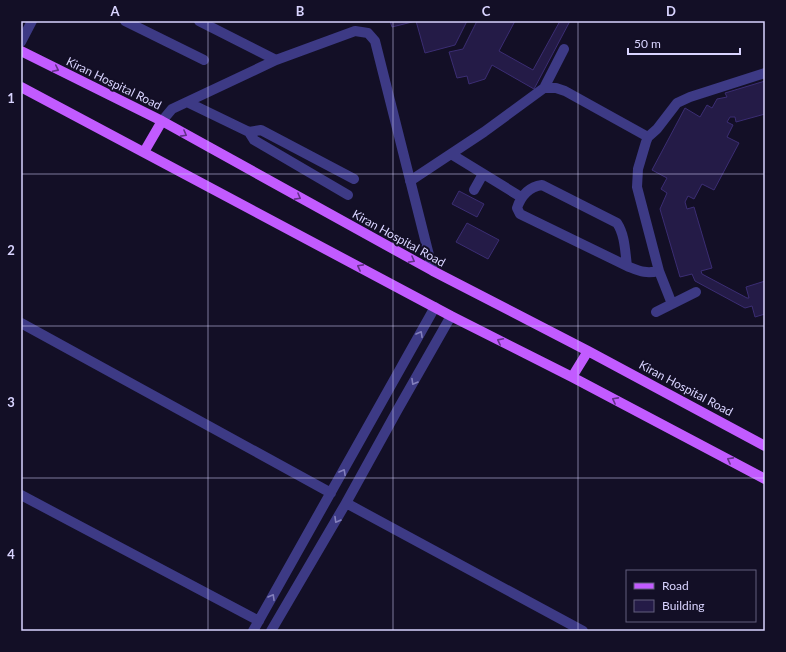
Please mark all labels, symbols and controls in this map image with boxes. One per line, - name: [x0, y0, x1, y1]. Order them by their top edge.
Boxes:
- text: A: [109, 3, 120, 19]
- text: B: [296, 3, 305, 19]
- text: C: [482, 3, 491, 19]
- text: D: [666, 3, 676, 19]
- scale bar: [628, 30, 740, 56]
- text: 50 m: [634, 36, 661, 51]
- street label: Kiran Hospital Road: [64, 53, 164, 113]
- one-way arrow: [52, 64, 59, 72]
- text: 1: [7, 90, 15, 106]
- one-way arrow: [180, 129, 187, 136]
- one-way arrow: [294, 192, 301, 199]
- street label: Kiran Hospital Road: [350, 206, 448, 270]
- text: 2: [7, 242, 15, 258]
- one-way arrow: [408, 255, 415, 262]
- one-way arrow: [357, 264, 364, 272]
- one-way arrow: [416, 331, 423, 338]
- one-way arrow: [496, 338, 504, 345]
- street label: Kiran Hospital Road: [636, 357, 736, 419]
- one-way arrow: [411, 378, 418, 385]
- text: 3: [7, 394, 15, 410]
- one-way arrow: [612, 397, 620, 405]
- one-way arrow: [727, 458, 735, 465]
- one-way arrow: [338, 468, 345, 476]
- one-way arrow: [334, 516, 341, 523]
- text: 4: [7, 546, 15, 562]
- legend: [626, 570, 756, 622]
- text: Road: [662, 578, 689, 593]
- one-way arrow: [268, 594, 275, 601]
- text: Building: [662, 598, 705, 613]

